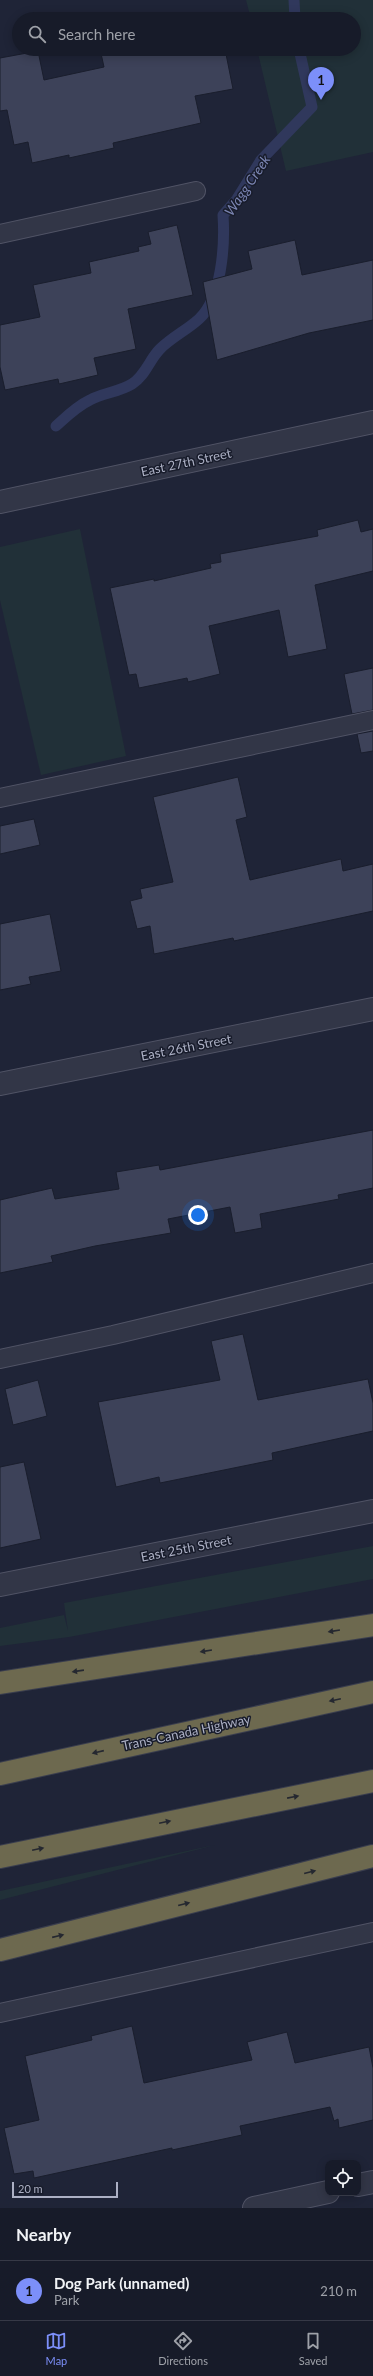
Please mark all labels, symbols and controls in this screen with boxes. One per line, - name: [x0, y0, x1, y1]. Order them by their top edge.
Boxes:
- search box: [12, 12, 361, 56]
- icon: search: [26, 23, 48, 45]
- text: Search here: [58, 25, 135, 43]
- pin: 1: [308, 67, 334, 100]
- water label: Wagg Creek: [220, 151, 274, 219]
- street label: East 27th Street: [139, 445, 233, 479]
- street label: East 26th Street: [139, 1030, 233, 1064]
- your location: [188, 1205, 208, 1225]
- street label: East 25th Street: [139, 1531, 233, 1565]
- one-way arrow: [328, 1628, 341, 1634]
- one-way arrow: [200, 1648, 212, 1654]
- one-way arrow: [72, 1668, 84, 1674]
- one-way arrow: [329, 1697, 341, 1703]
- street label: Trans-Canada Highway: [120, 1710, 252, 1753]
- one-way arrow: [92, 1749, 105, 1755]
- one-way arrow: [287, 1793, 299, 1799]
- one-way arrow: [159, 1819, 172, 1825]
- one-way arrow: [32, 1845, 44, 1851]
- one-way arrow: [304, 1869, 316, 1875]
- one-way arrow: [178, 1901, 190, 1907]
- one-way arrow: [52, 1933, 64, 1939]
- map controls: [325, 2160, 361, 2196]
- button: locate: [325, 2160, 361, 2196]
- scale bar: [12, 2180, 118, 2199]
- text: 20 m: [18, 2182, 43, 2195]
- text: Nearby: [16, 2224, 71, 2245]
- text: Dog Park (unnamed): [54, 2274, 189, 2292]
- text: 1: [25, 2283, 33, 2299]
- text: 210 m: [320, 2283, 357, 2299]
- text: Park: [54, 2292, 79, 2308]
- tab: Map: [45, 2330, 67, 2367]
- tab: Directions: [158, 2330, 208, 2367]
- tab: Saved: [299, 2330, 328, 2367]

